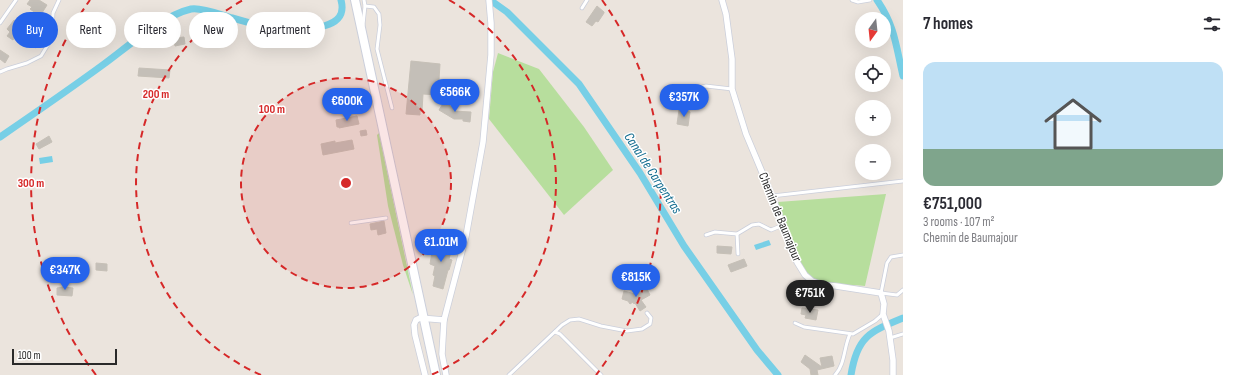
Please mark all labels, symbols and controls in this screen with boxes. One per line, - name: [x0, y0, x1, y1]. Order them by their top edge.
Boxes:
- chip: Buy: [12, 12, 58, 48]
- chip: Rent: [66, 12, 116, 48]
- chip: Filters: [124, 12, 181, 48]
- chip: New: [189, 12, 238, 48]
- chip: Apartment: [246, 12, 325, 48]
- north arrow: [855, 12, 891, 48]
- map controls: [855, 12, 891, 180]
- icon: filters: [1201, 13, 1223, 35]
- text: 7 homes: [923, 14, 973, 34]
- button: locate: [855, 56, 891, 92]
- pin: €566K: [427, 79, 483, 113]
- text: €566K: [439, 84, 471, 100]
- pin: €357K: [656, 84, 712, 118]
- text: 200 m: [143, 87, 169, 102]
- pin: €600K: [319, 88, 375, 122]
- icon: home: [1037, 88, 1109, 160]
- text: €357K: [669, 89, 699, 105]
- text: €600K: [331, 93, 363, 109]
- button: +: [855, 100, 891, 136]
- text: 100 m: [259, 102, 285, 117]
- water label: Canal de Carpentras: [620, 129, 686, 217]
- button: −: [855, 144, 891, 180]
- street label: Chemin de Baumajour: [755, 170, 805, 264]
- text: 300 m: [18, 176, 44, 191]
- centre of rings: [339, 176, 353, 190]
- text: €751,000: [923, 194, 982, 214]
- text: 3 rooms · 107 m²: [923, 214, 995, 230]
- pin: €1.01M: [408, 229, 474, 263]
- text: Chemin de Baumajour: [923, 230, 1018, 246]
- text: €1.01M: [424, 234, 458, 250]
- pin: €347K: [37, 257, 93, 291]
- text: €347K: [50, 262, 80, 278]
- pin: €815K: [608, 264, 664, 298]
- text: €815K: [621, 269, 651, 285]
- pin: €751K: [782, 280, 838, 314]
- text: €751K: [795, 285, 825, 301]
- scale bar: [12, 347, 117, 366]
- text: 100 m: [18, 349, 40, 362]

